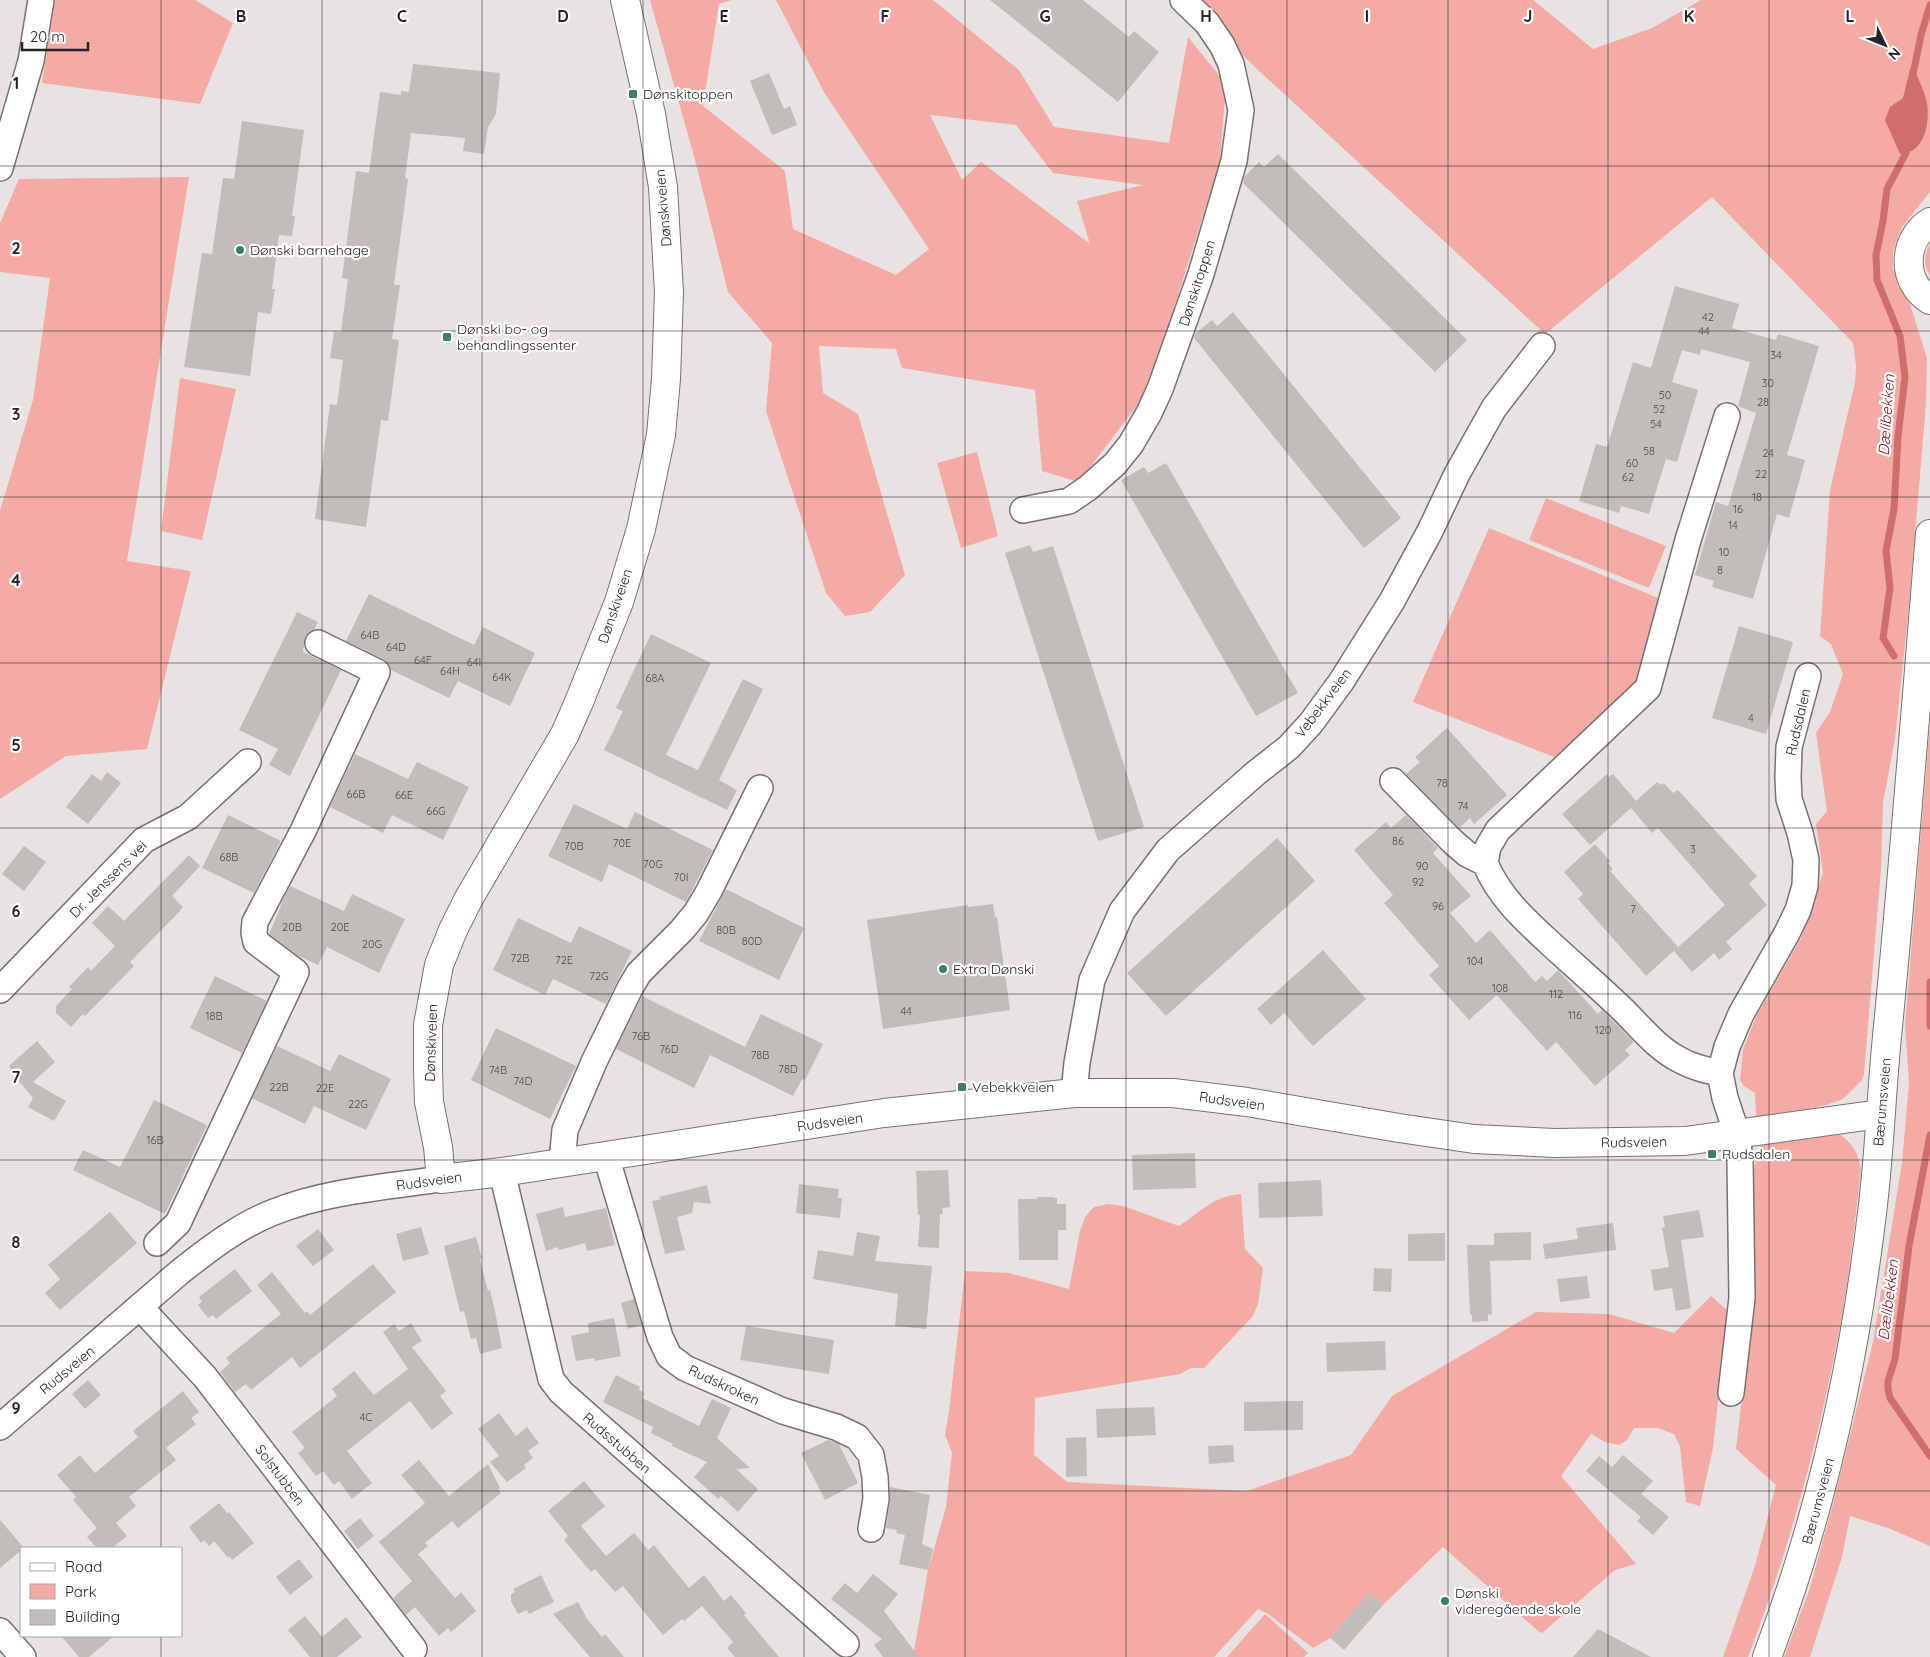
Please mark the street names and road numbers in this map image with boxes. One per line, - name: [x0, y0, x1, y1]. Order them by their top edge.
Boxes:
- street label: Dønskiveien: [651, 168, 675, 248]
- street label: Dønskitoppen: [1175, 238, 1219, 328]
- street label: Dønskiveien: [594, 566, 636, 646]
- street label: Vebekkveien: [1291, 665, 1355, 741]
- street label: Rudsdalen: [1782, 687, 1814, 757]
- street label: Dr. Jenssens vei: [66, 837, 150, 921]
- street label: Dønskiveien: [421, 1004, 441, 1082]
- street label: Bærumsveien: [1869, 1057, 1895, 1147]
- street label: Rudsveien: [1198, 1087, 1266, 1115]
- street label: Rudsveien: [796, 1108, 864, 1136]
- street label: Rudsveien: [1601, 1132, 1667, 1152]
- street label: Rudsveien: [395, 1167, 463, 1195]
- street label: Rudsveien: [36, 1342, 98, 1398]
- street label: Rudskroken: [686, 1361, 762, 1409]
- street label: Rudsstubben: [579, 1408, 655, 1478]
- street label: Solstubben: [251, 1441, 309, 1509]
- street label: Bærumsveien: [1798, 1456, 1838, 1546]

